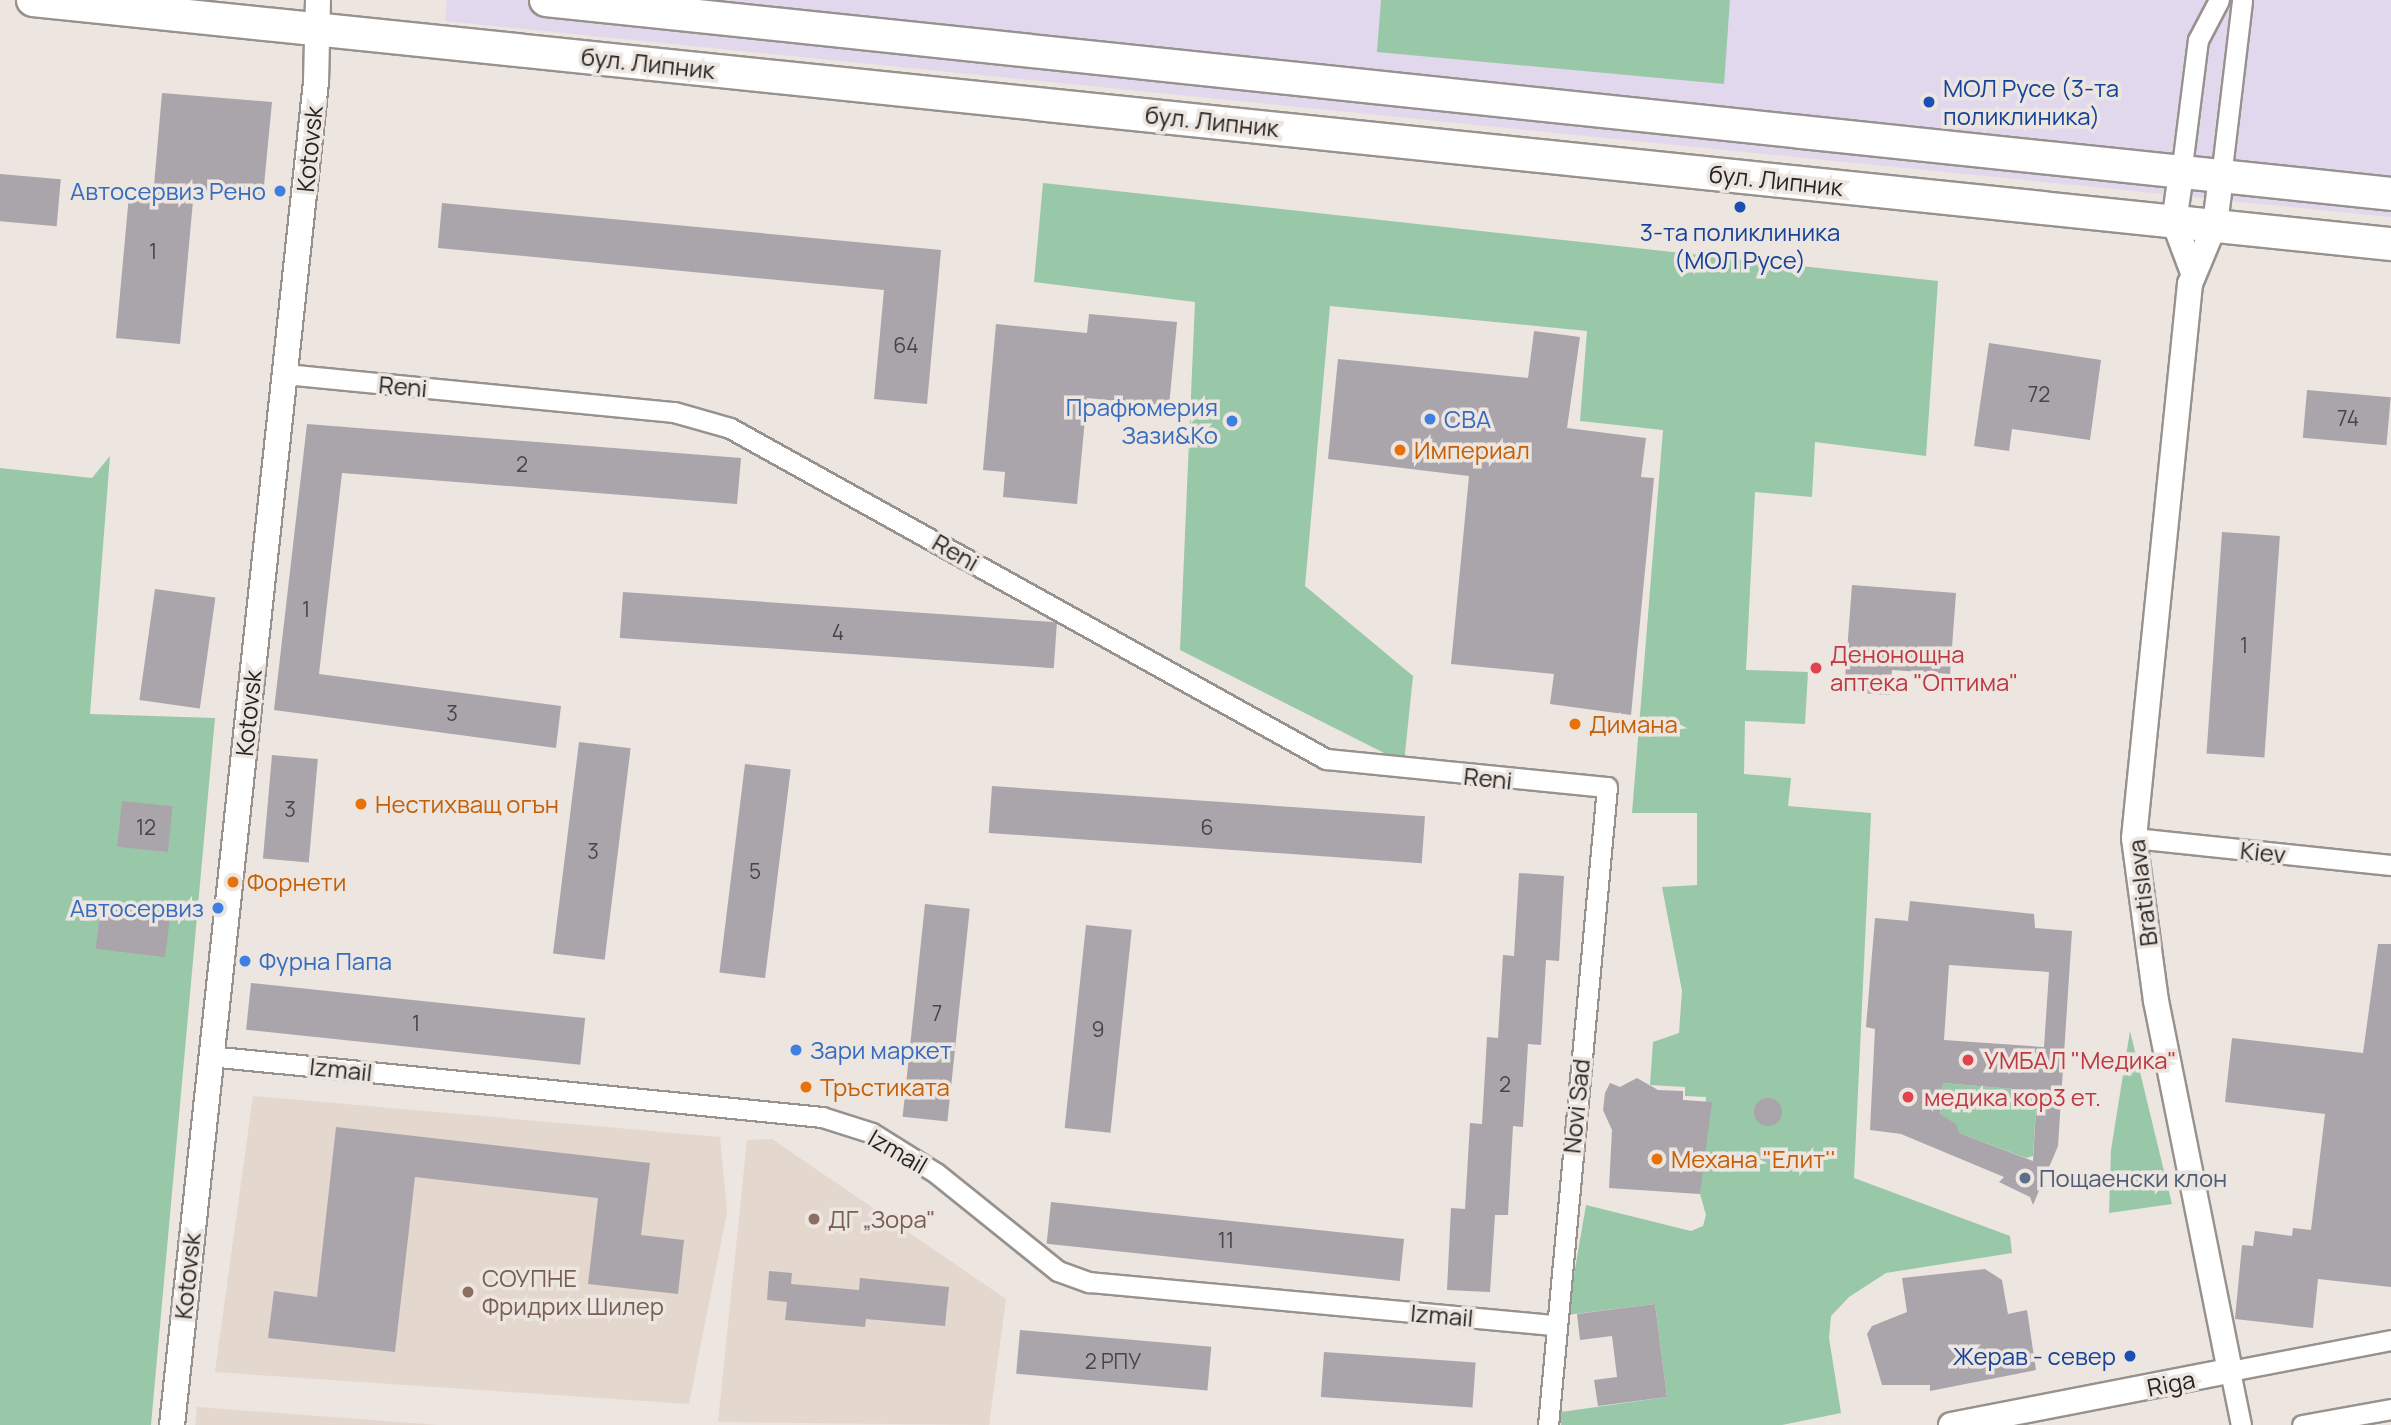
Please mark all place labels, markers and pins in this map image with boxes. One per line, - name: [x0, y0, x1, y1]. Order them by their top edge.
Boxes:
- place label: МОЛ Русе (3-та поликлиника): [1943, 74, 2119, 130]
- marker: МОЛ Русе (3-та поликлиника): [1921, 94, 1937, 110]
- place label: Автосервиз Рено: [70, 177, 266, 205]
- marker: Автосервиз Рено: [272, 183, 288, 199]
- marker: 3-та поликлиника (МОЛ Русе): [1732, 199, 1748, 215]
- place label: 3-та поликлиника (МОЛ Русе): [1640, 218, 1840, 274]
- place label: Прафюмерия Зази&Ко: [1066, 393, 1218, 449]
- place label: CBA: [1444, 405, 1491, 433]
- marker: CBA: [1422, 411, 1438, 427]
- marker: Прафюмерия Зази&Ко: [1224, 413, 1240, 429]
- place label: Империал: [1414, 436, 1530, 464]
- marker: Империал: [1392, 442, 1408, 458]
- place label: Денонощна аптека "Оптима": [1830, 640, 2018, 696]
- marker: Денонощна аптека "Оптима": [1808, 660, 1824, 676]
- place label: Димана: [1589, 710, 1678, 738]
- marker: Димана: [1567, 716, 1583, 732]
- place label: Нестихващ огън: [375, 790, 559, 818]
- marker: Нестихващ огън: [353, 796, 369, 812]
- place label: Форнети: [247, 868, 346, 896]
- marker: Форнети: [225, 874, 241, 890]
- place label: Автосервиз: [70, 894, 204, 922]
- marker: Автосервиз: [210, 900, 226, 916]
- place label: Фурна Папа: [259, 947, 392, 975]
- marker: Фурна Папа: [237, 953, 253, 969]
- place label: Зари маркет: [810, 1036, 952, 1064]
- marker: Зари маркет: [788, 1042, 804, 1058]
- place label: УМБАЛ "Медика": [1984, 1046, 2177, 1074]
- marker: УМБАЛ "Медика": [1958, 1050, 1978, 1070]
- place label: Тръстиката: [820, 1073, 950, 1101]
- marker: Тръстиката: [798, 1079, 814, 1095]
- place label: медика кор3 ет.: [1924, 1083, 2101, 1111]
- marker: медика кор3 ет.: [1898, 1087, 1918, 1107]
- place label: Механа "Елит'': [1671, 1145, 1836, 1173]
- marker: Механа "Елит'': [1649, 1151, 1665, 1167]
- place label: Пощаенски клон: [2039, 1164, 2227, 1192]
- marker: Пощаенски клон: [2017, 1170, 2033, 1186]
- place label: ДГ „Зора": [828, 1205, 936, 1233]
- marker: ДГ „Зора": [806, 1211, 822, 1227]
- place label: СОУПНЕ Фридрих Шилер: [482, 1264, 664, 1320]
- marker: СОУПНЕ Фридрих Шилер: [460, 1284, 476, 1300]
- place label: Жерав - север: [1953, 1342, 2116, 1370]
- marker: Жерав - север: [2122, 1348, 2138, 1364]

